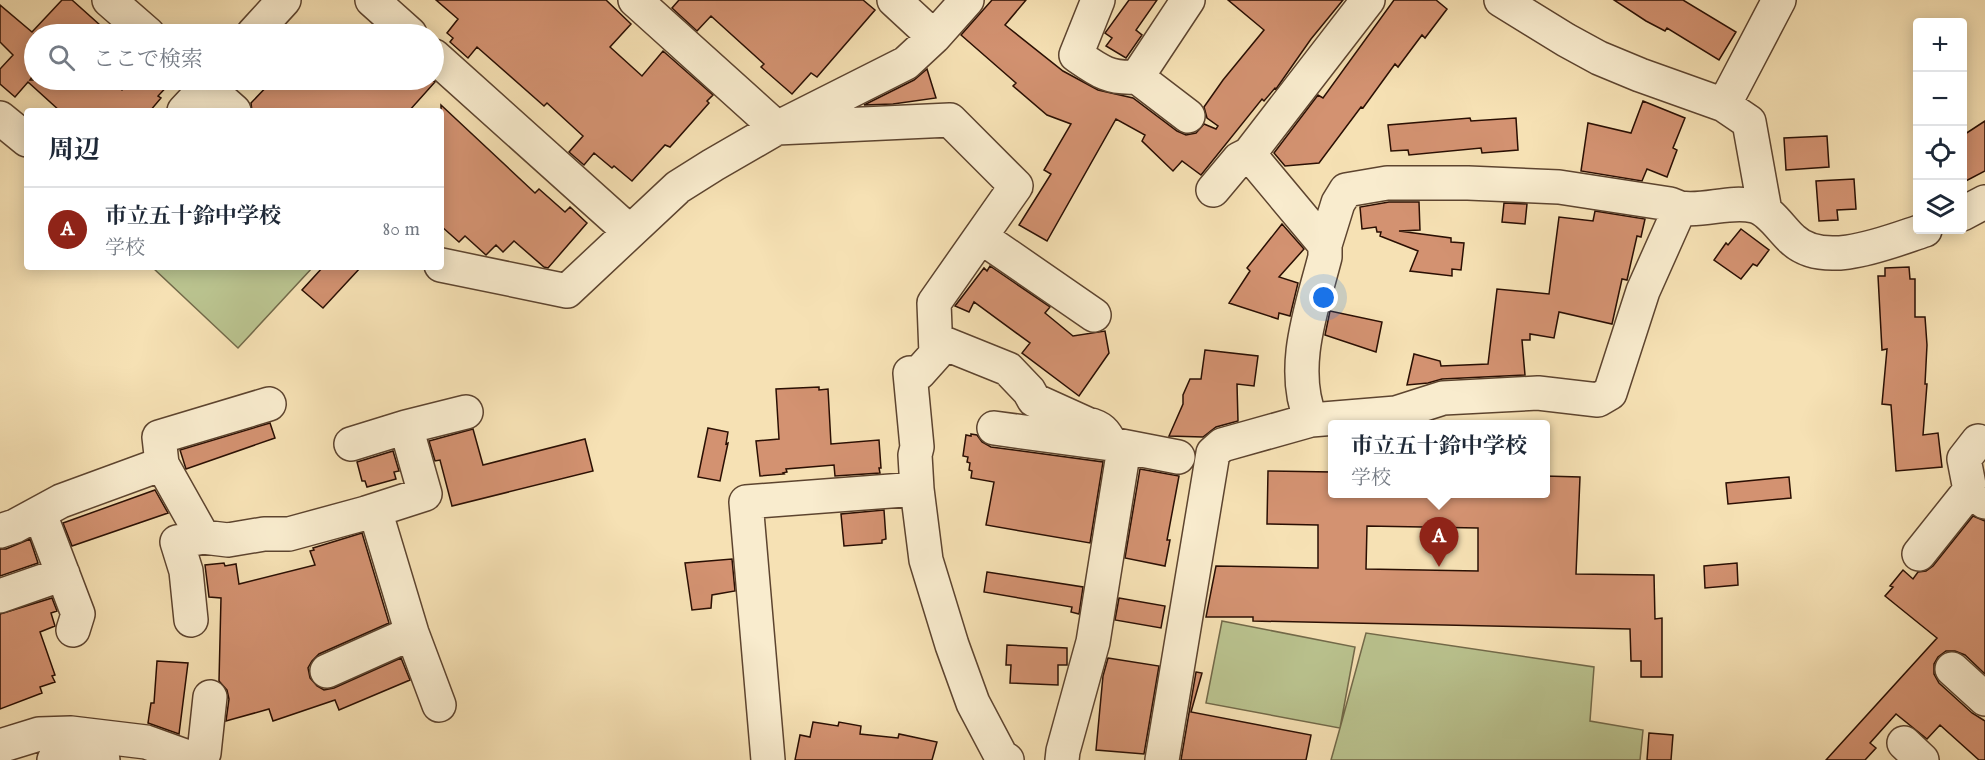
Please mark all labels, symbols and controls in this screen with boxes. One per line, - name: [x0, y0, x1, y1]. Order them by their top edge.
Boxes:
- map controls: [1913, 18, 1967, 234]
- button: +: [1913, 18, 1967, 72]
- search box: [24, 24, 444, 90]
- icon: search: [45, 41, 78, 74]
- text: ここで検索: [93, 46, 203, 74]
- button: −: [1913, 72, 1967, 126]
- button: locate: [1913, 126, 1967, 180]
- text: 周辺: [48, 134, 100, 167]
- button: layers: [1913, 180, 1967, 234]
- text: 市立五十鈴中学校: [105, 203, 281, 231]
- text: A: [61, 217, 74, 242]
- text: 80 m: [383, 217, 420, 242]
- text: 学校: [105, 236, 145, 261]
- your location: [1309, 283, 1338, 312]
- popup: [1328, 420, 1550, 498]
- text: 市立五十鈴中学校: [1351, 433, 1527, 461]
- text: 学校: [1351, 466, 1391, 491]
- pin: A: [1420, 518, 1458, 567]

